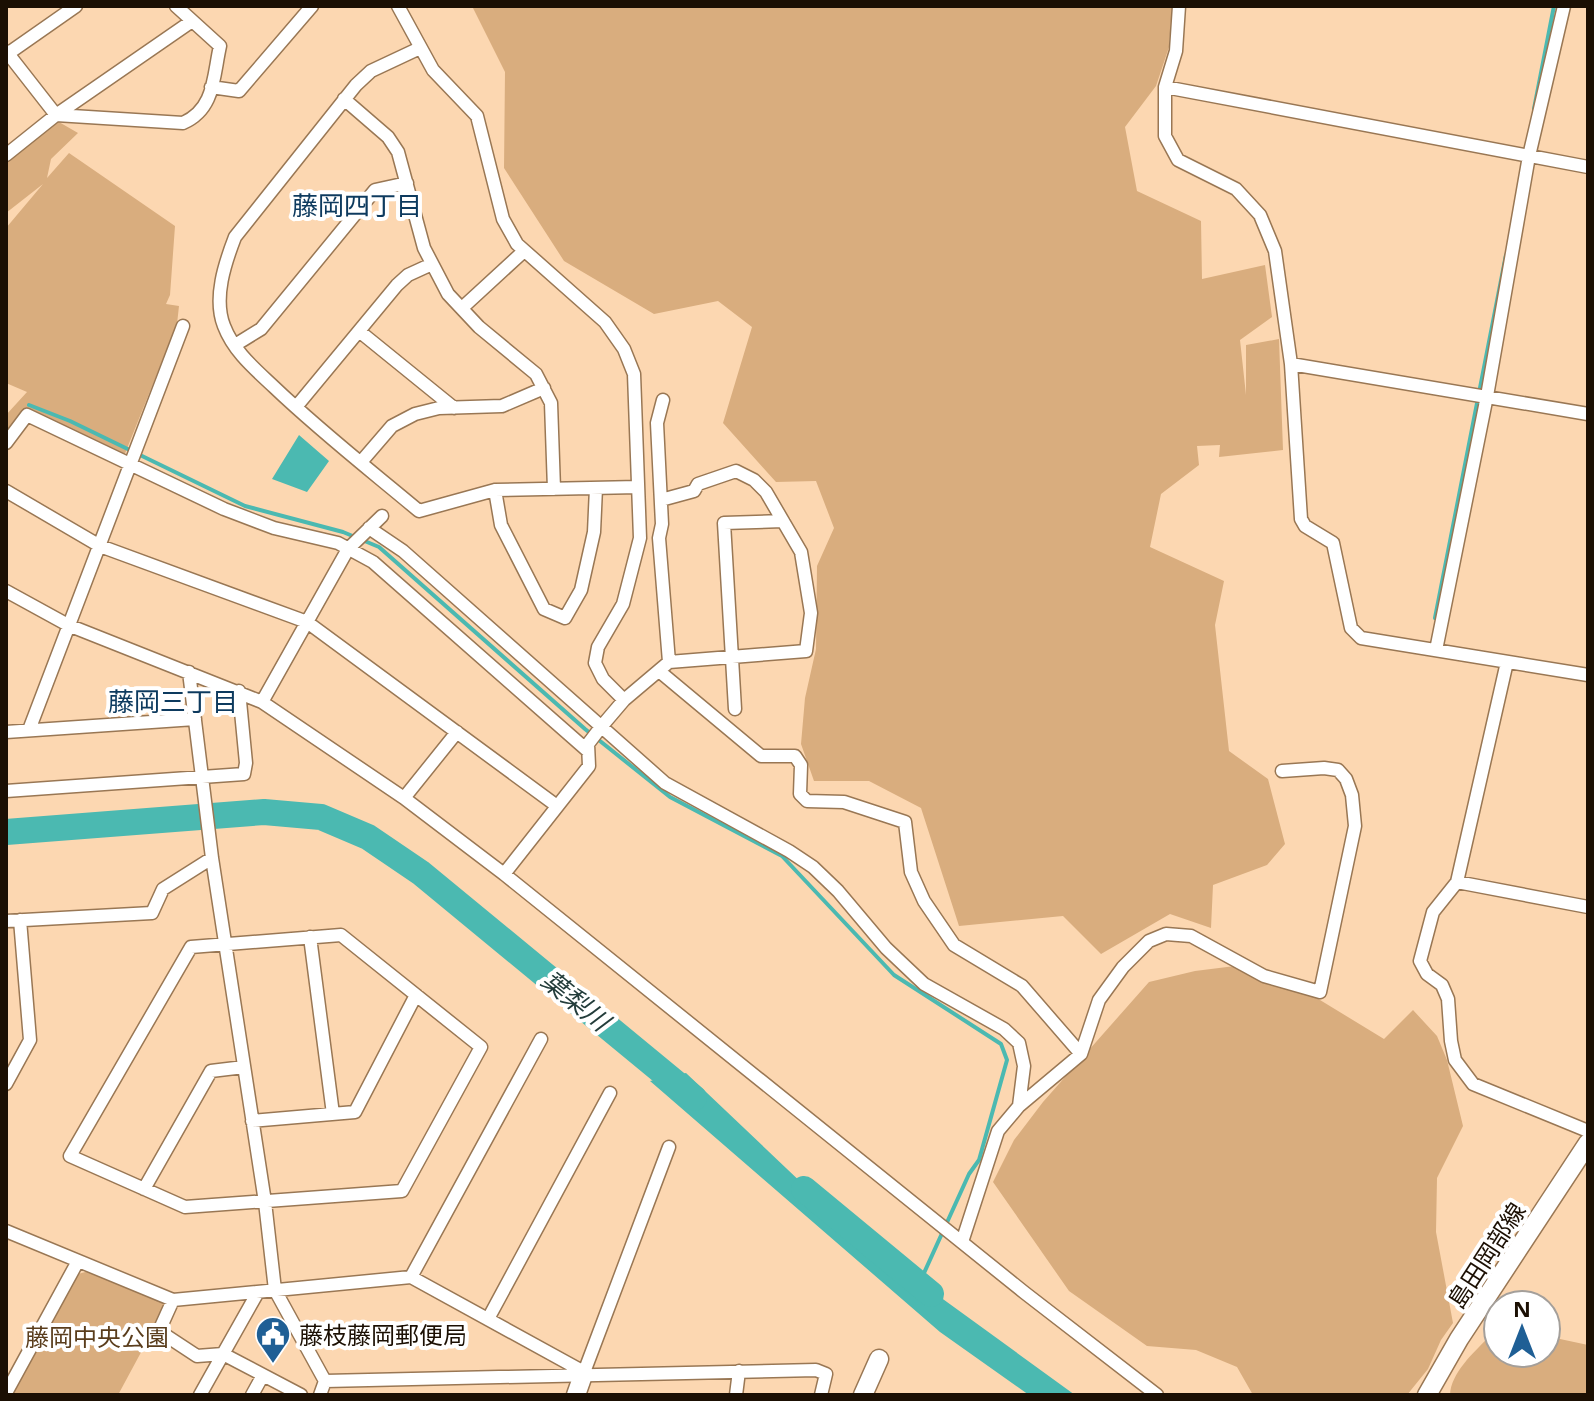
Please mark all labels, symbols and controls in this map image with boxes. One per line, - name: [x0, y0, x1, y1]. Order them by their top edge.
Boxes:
- district label: 藤岡四丁目: [292, 187, 422, 223]
- district label: 藤岡三丁目: [108, 683, 238, 719]
- water label: 葉梨川: [534, 961, 620, 1040]
- street label: 島田岡部線: [1439, 1196, 1533, 1314]
- north arrow: [1482, 1289, 1562, 1369]
- text: N: [1513, 1293, 1531, 1323]
- public building icon: 藤枝藤岡郵便局: [254, 1315, 292, 1365]
- place label: 藤枝藤岡郵便局: [299, 1318, 467, 1351]
- park label: 藤岡中央公園: [25, 1320, 169, 1353]

